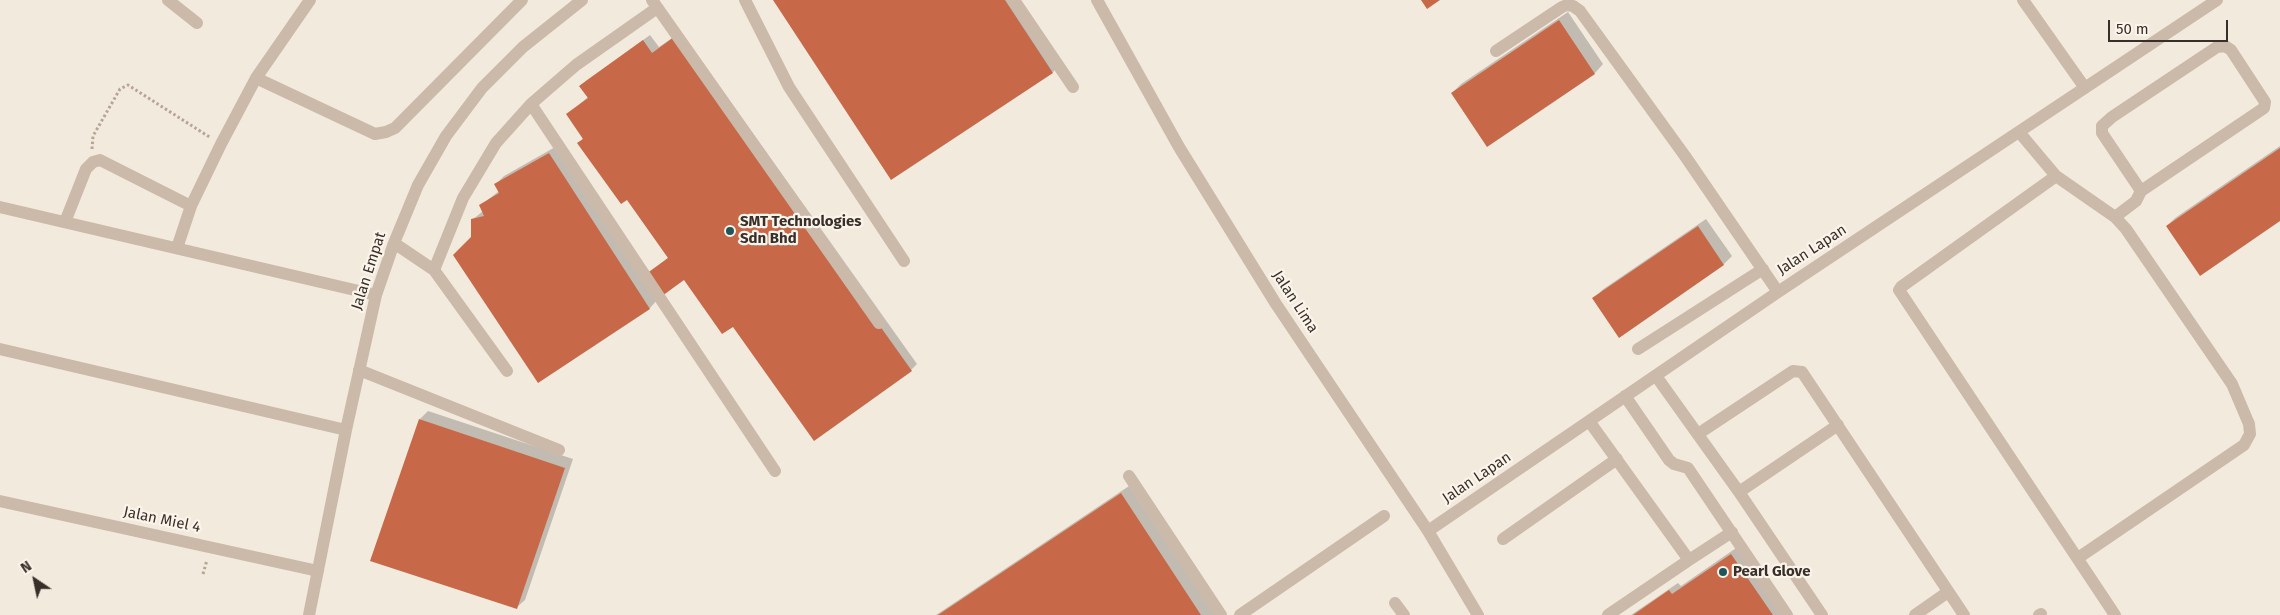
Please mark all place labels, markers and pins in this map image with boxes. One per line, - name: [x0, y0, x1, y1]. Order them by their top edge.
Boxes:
- place label: SMT Technologies Sdn Bhd: [740, 213, 862, 248]
- marker: SMT Technologies Sdn Bhd: [724, 225, 736, 237]
- place label: Pearl Glove: [1733, 563, 1810, 581]
- marker: Pearl Glove: [1717, 566, 1729, 578]

